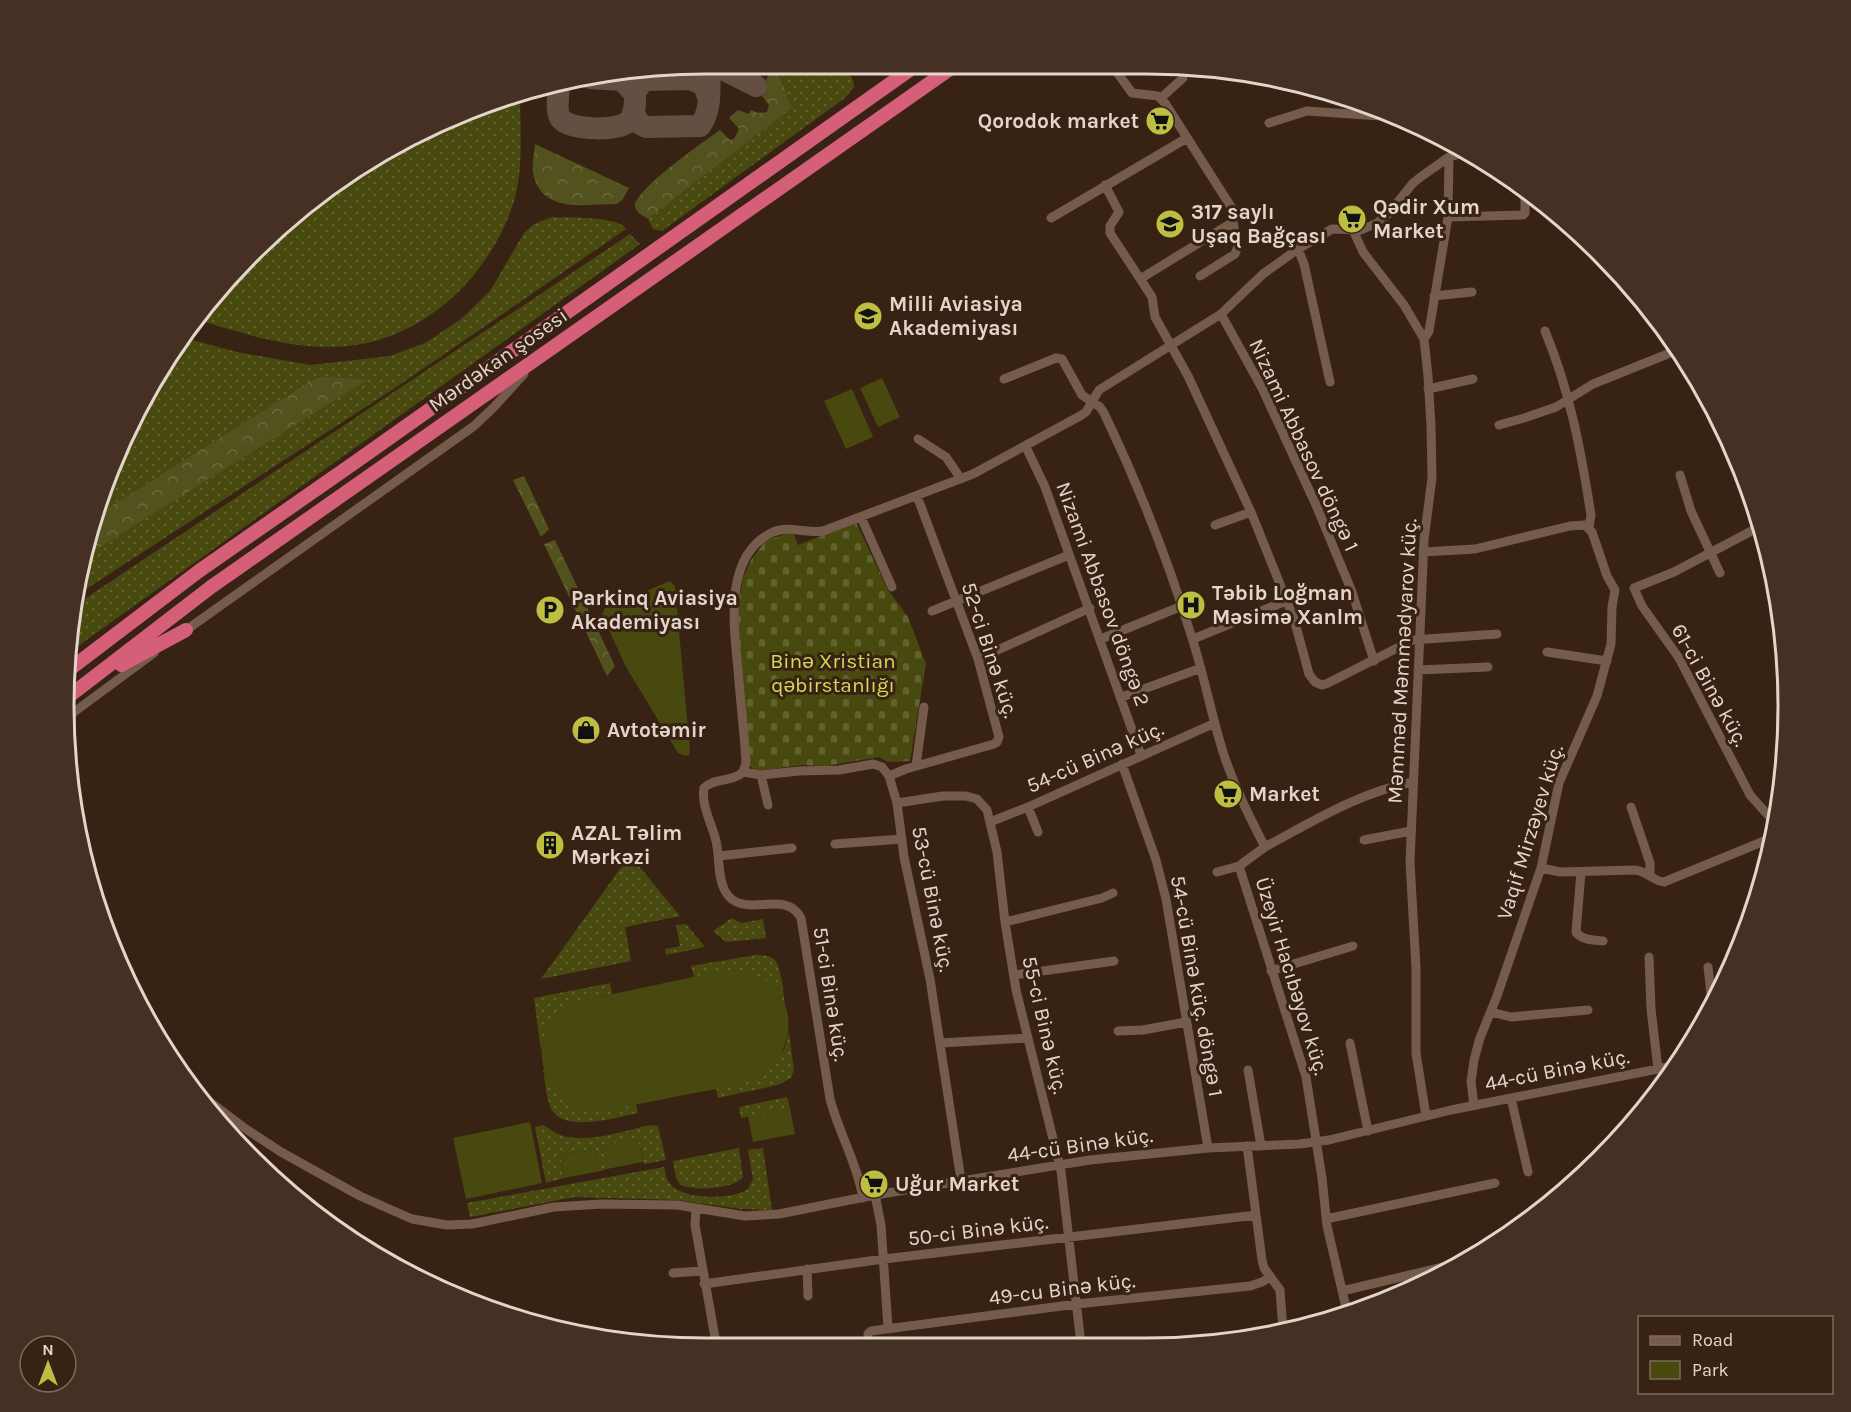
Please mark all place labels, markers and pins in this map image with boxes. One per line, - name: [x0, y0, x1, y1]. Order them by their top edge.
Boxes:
- supermarket icon: Qorodok market: [1144, 105, 1176, 137]
- place label: Qorodok market: [978, 109, 1139, 133]
- place label: Qədir Xum Market: [1373, 195, 1480, 243]
- place label: 317 saylı Uşaq Bağçası: [1191, 200, 1326, 249]
- supermarket icon: Qədir Xum Market: [1336, 203, 1368, 235]
- school or university icon: 317 saylı Uşaq Bağçası: [1154, 208, 1186, 240]
- place label: Milli Aviasiya Akademiyası: [889, 292, 1023, 340]
- school or university icon: Milli Aviasiya Akademiyası: [852, 300, 884, 332]
- place label: Təbib Loğman Məsimə Xanlm: [1212, 581, 1363, 629]
- place label: Parkinq Aviasiya Akademiyası: [571, 586, 738, 634]
- hospital icon: Təbib Loğman Məsimə Xanlm: [1175, 589, 1207, 621]
- parking icon: Parkinq Aviasiya Akademiyası: [534, 594, 566, 626]
- shop icon: Avtotəmir: [570, 714, 602, 746]
- place label: Avtotəmir: [607, 718, 707, 742]
- supermarket icon: Market: [1212, 778, 1244, 810]
- place label: Market: [1249, 782, 1320, 806]
- place label: AZAL Təlim Mərkəzi: [571, 821, 682, 869]
- building icon: AZAL Təlim Mərkəzi: [534, 829, 566, 861]
- supermarket icon: Uğur Market: [858, 1168, 890, 1200]
- place label: Uğur Market: [895, 1172, 1019, 1196]

